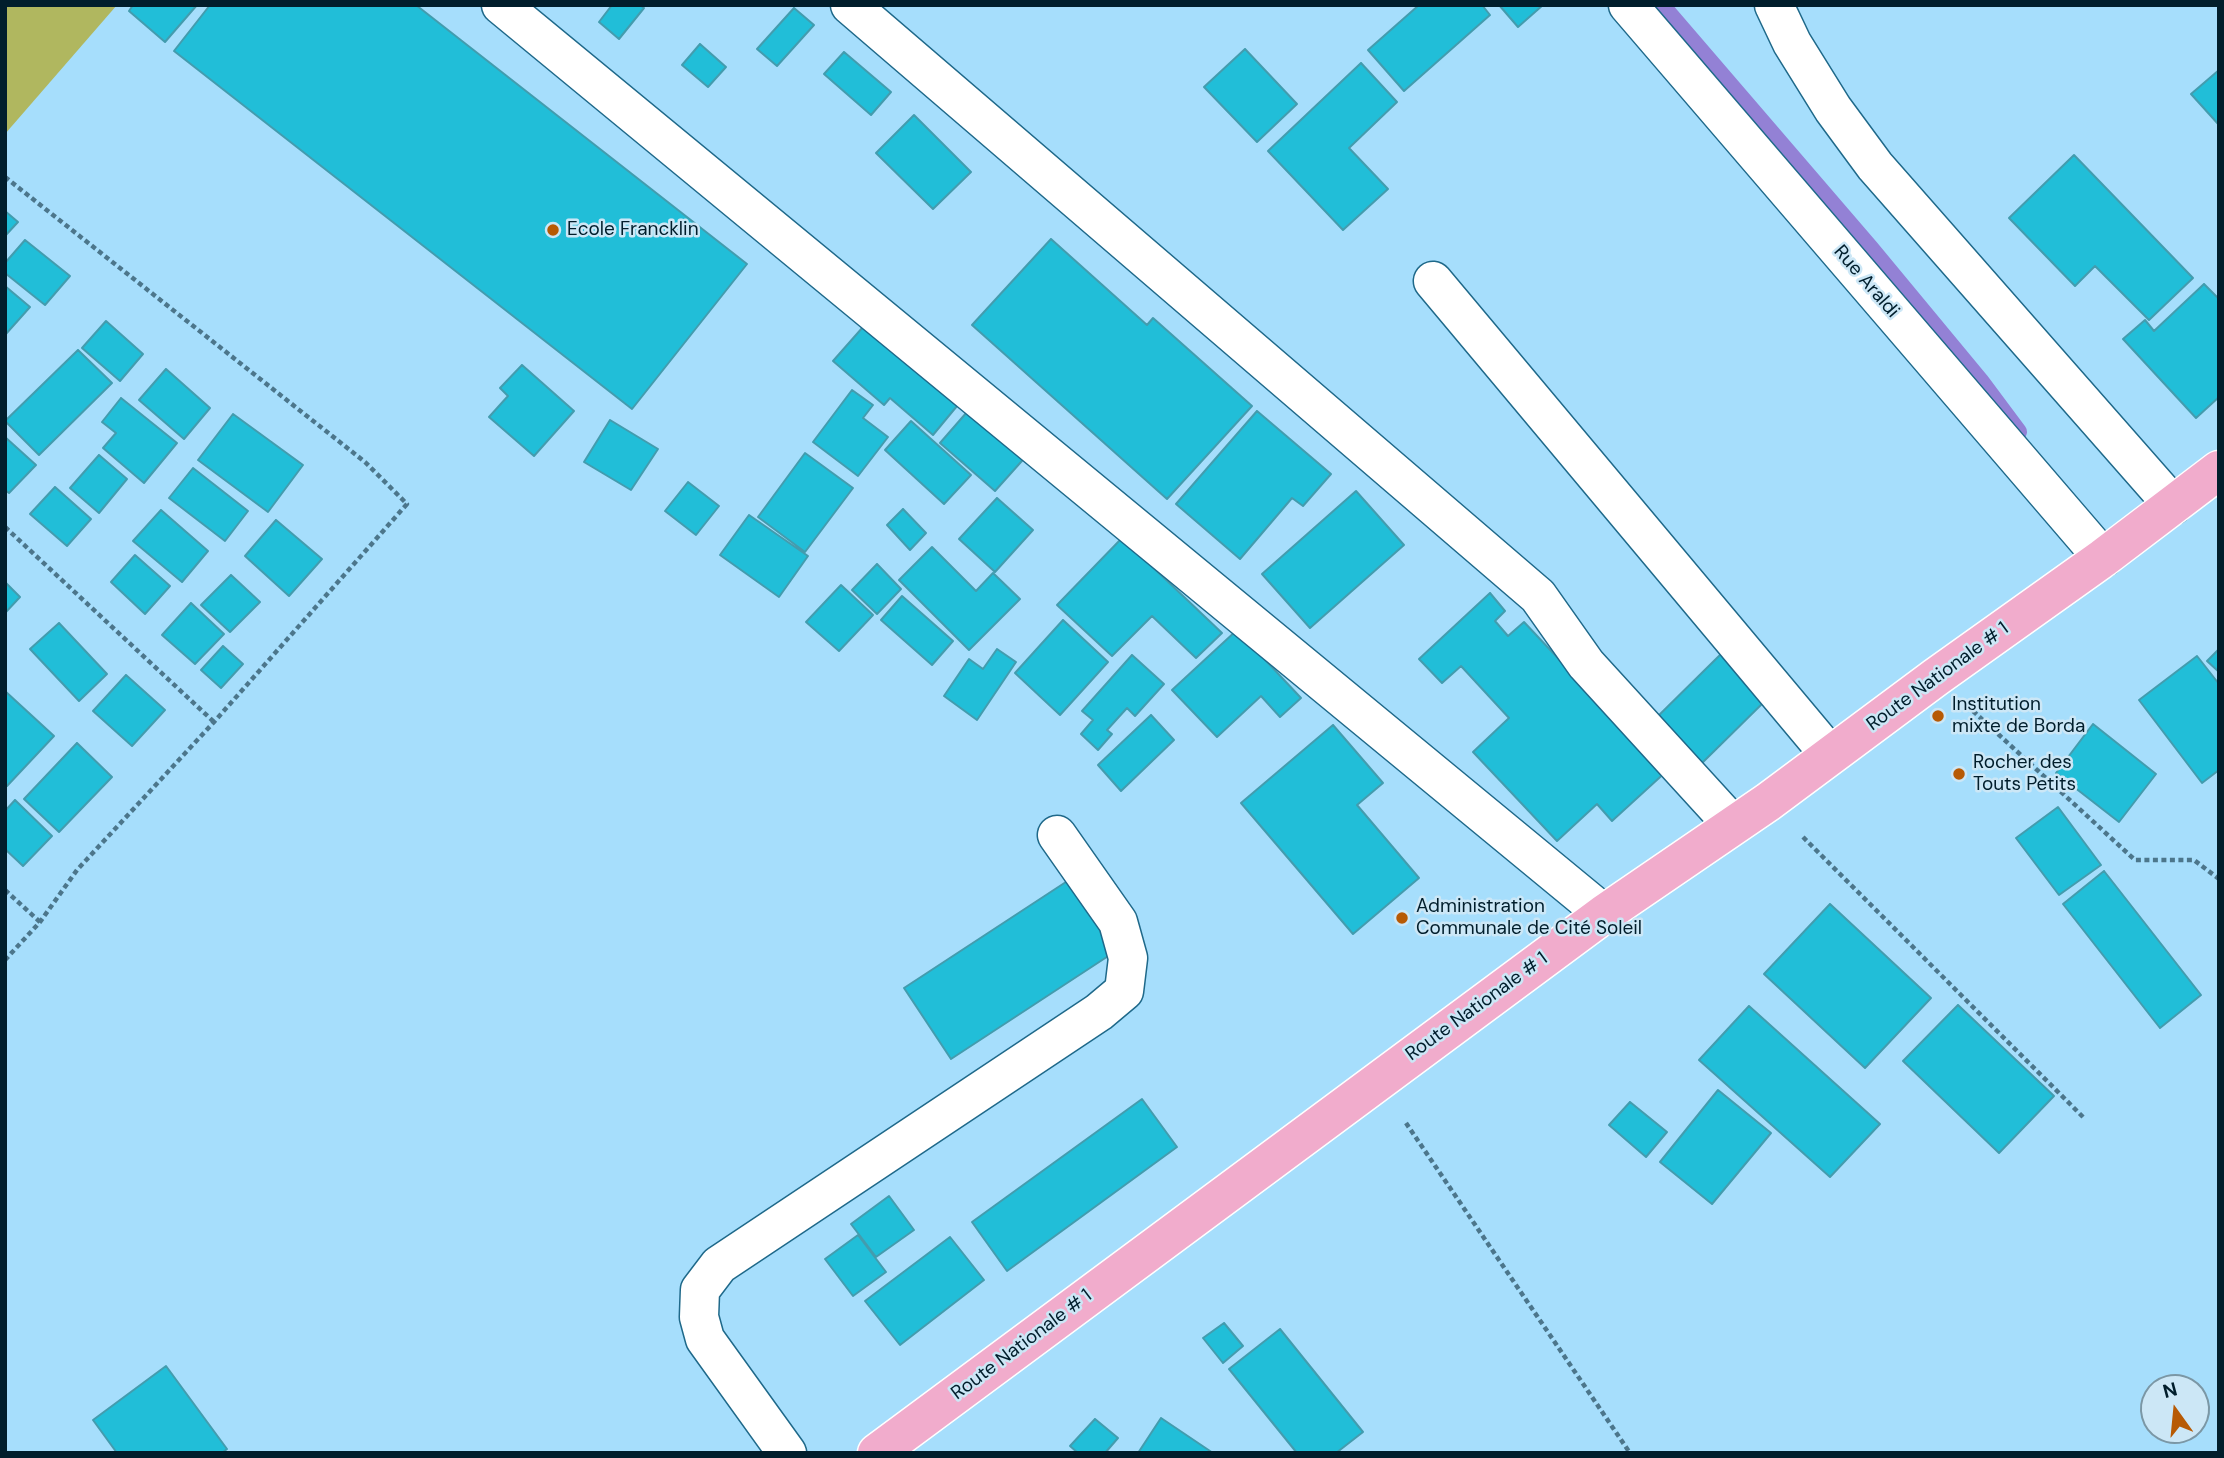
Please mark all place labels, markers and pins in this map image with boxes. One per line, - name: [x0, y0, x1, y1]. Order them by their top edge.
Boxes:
- place label: Ecole Francklin: [567, 219, 699, 241]
- marker: Ecole Francklin: [545, 222, 561, 238]
- place label: Institution mixte de Borda: [1952, 694, 2085, 738]
- marker: Institution mixte de Borda: [1930, 708, 1946, 724]
- place label: Rocher des Touts Petits: [1973, 752, 2076, 796]
- marker: Rocher des Touts Petits: [1951, 766, 1967, 782]
- place label: Administration Communale de Cité Soleil: [1416, 896, 1642, 940]
- marker: Administration Communale de Cité Soleil: [1394, 910, 1410, 926]

